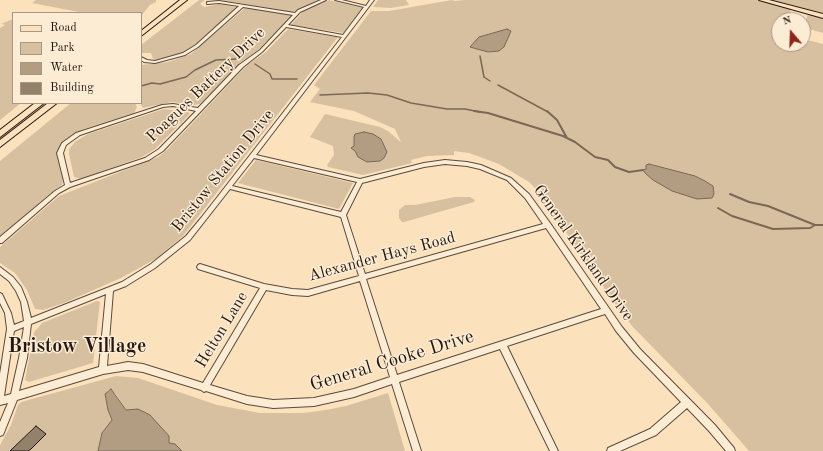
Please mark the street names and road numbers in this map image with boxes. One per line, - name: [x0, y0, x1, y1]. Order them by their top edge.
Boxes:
- street label: Poagues Battery Drive: [143, 23, 269, 147]
- street label: Bristow Station Drive: [168, 106, 278, 236]
- street label: General Kirkland Drive: [529, 181, 637, 325]
- street label: Alexander Hays Road: [306, 228, 458, 286]
- street label: Helton Lane: [192, 288, 252, 372]
- street label: General Cooke Drive: [307, 325, 477, 397]

